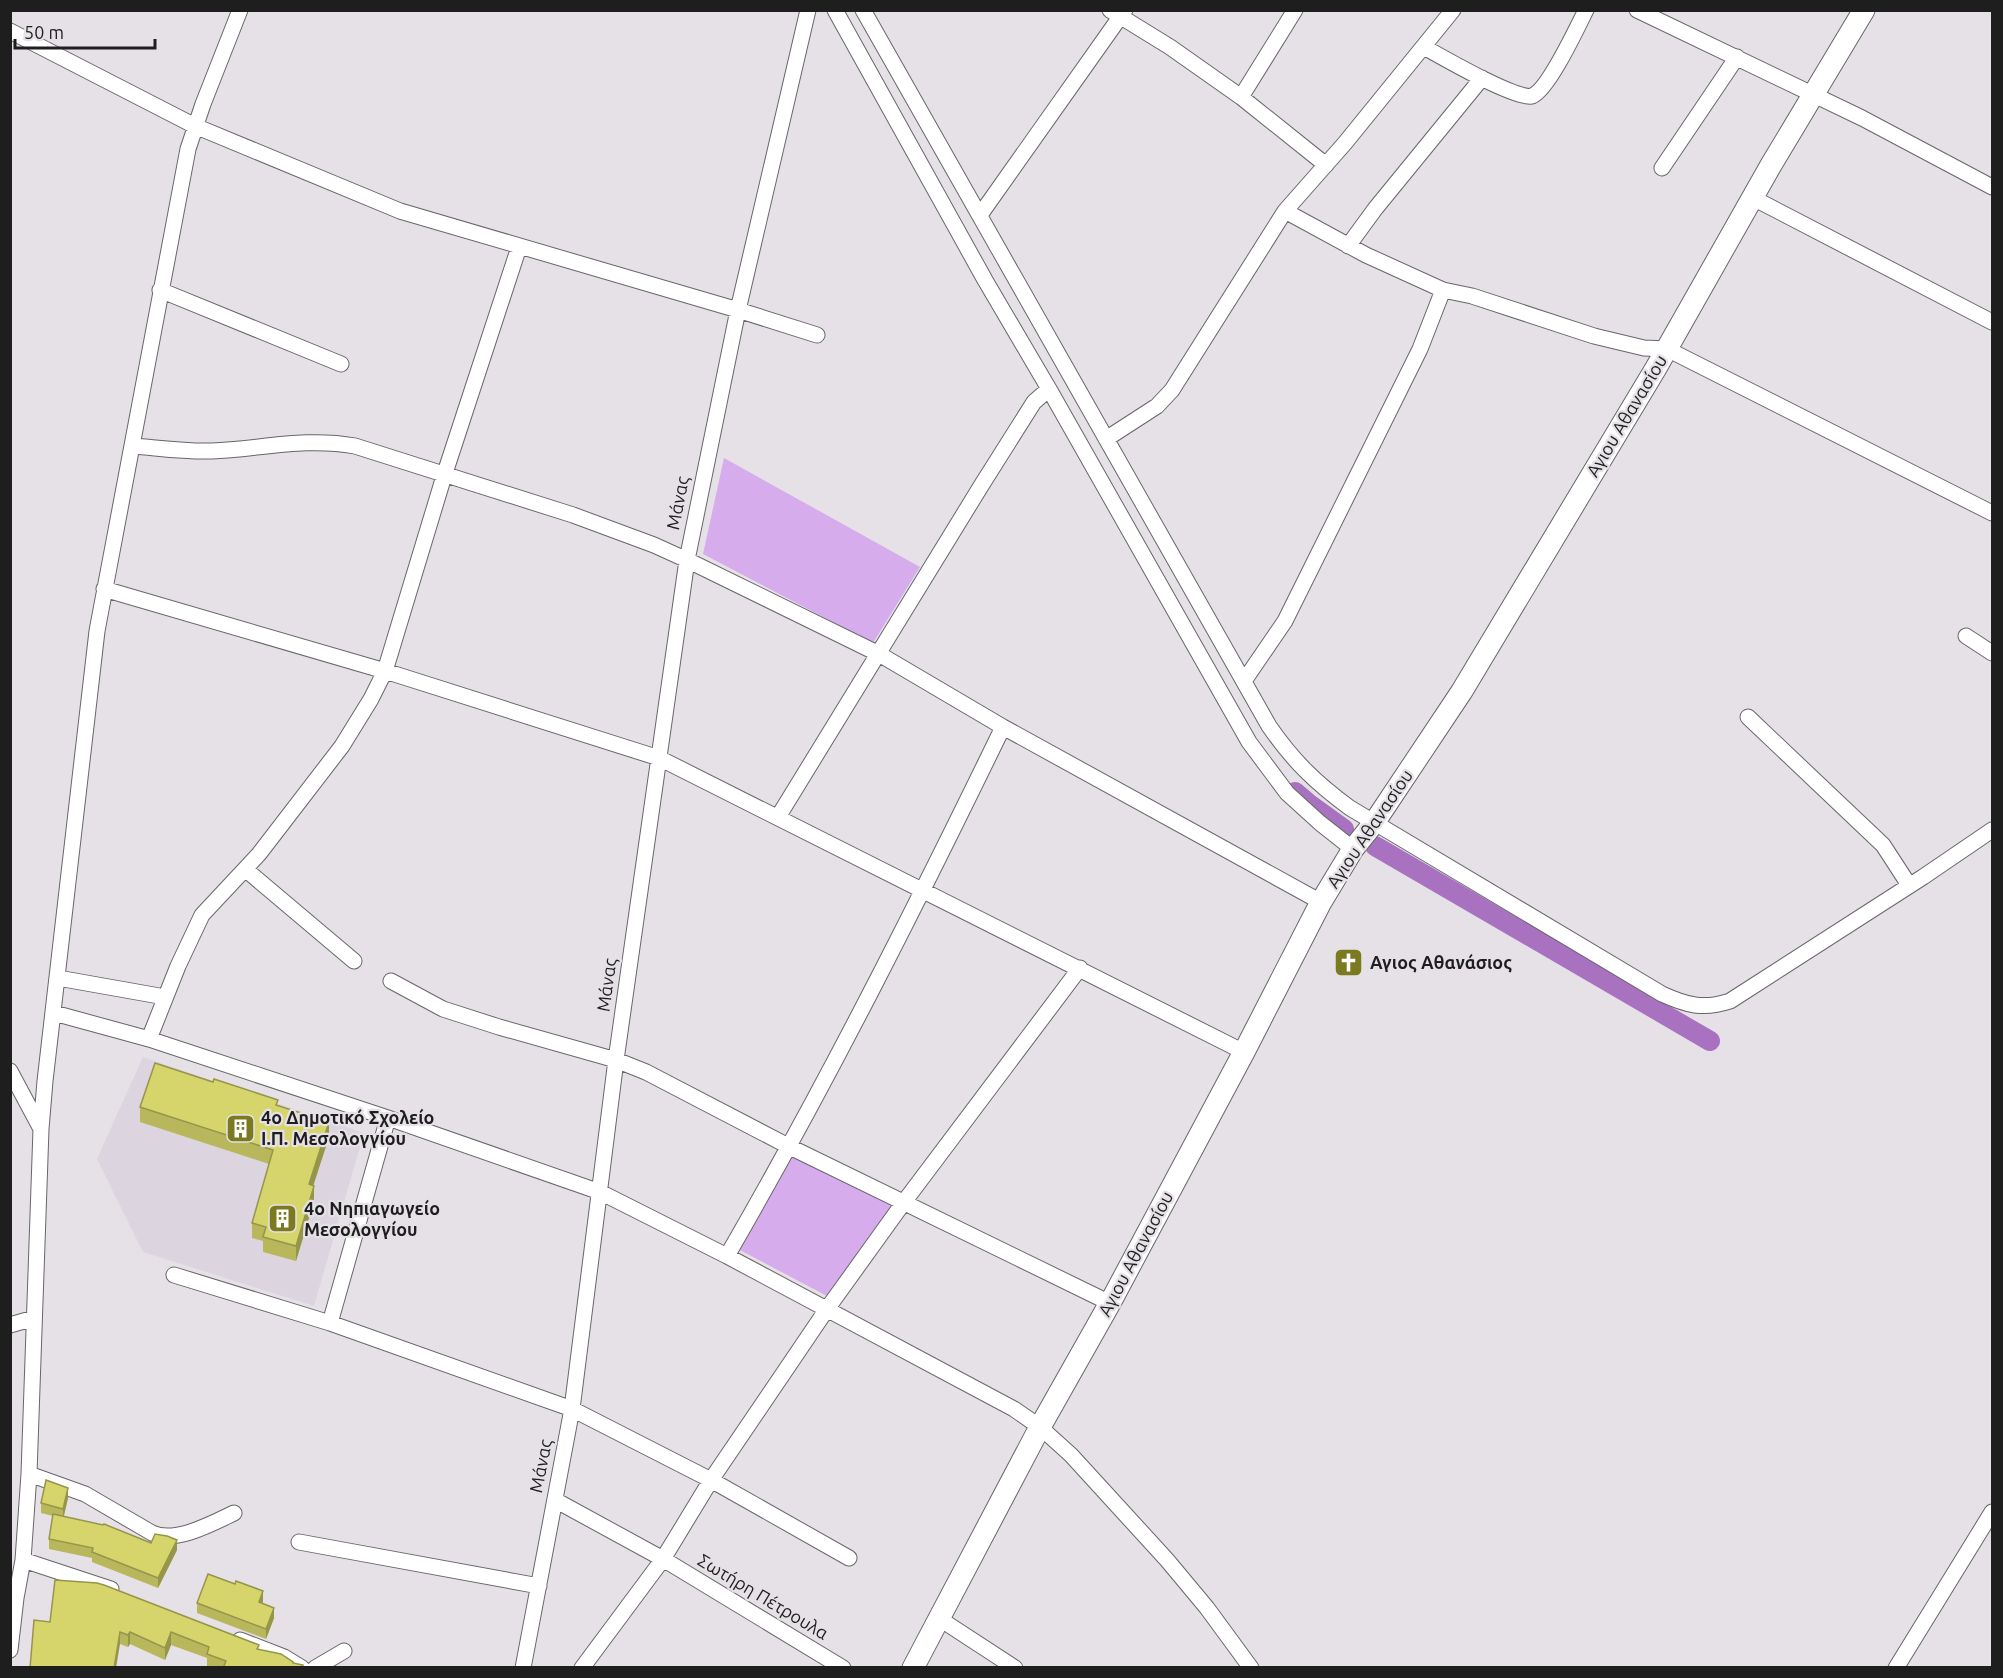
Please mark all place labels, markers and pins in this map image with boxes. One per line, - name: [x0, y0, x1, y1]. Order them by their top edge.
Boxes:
- church icon: Αγιος Αθανάσιος: [1333, 947, 1365, 979]
- place label: Αγιος Αθανάσιος: [1370, 952, 1512, 973]
- place label: 4ο Δημοτικό Σχολείο Ι.Π. Μεσολογγίου: [261, 1107, 434, 1148]
- building icon: 4ο Δημοτικό Σχολείο Ι.Π. Μεσολογγίου: [224, 1112, 256, 1144]
- place label: 4ο Νηπιαγωγείο Μεσολογγίου: [304, 1198, 440, 1239]
- building icon: 4ο Νηπιαγωγείο Μεσολογγίου: [267, 1203, 299, 1235]

